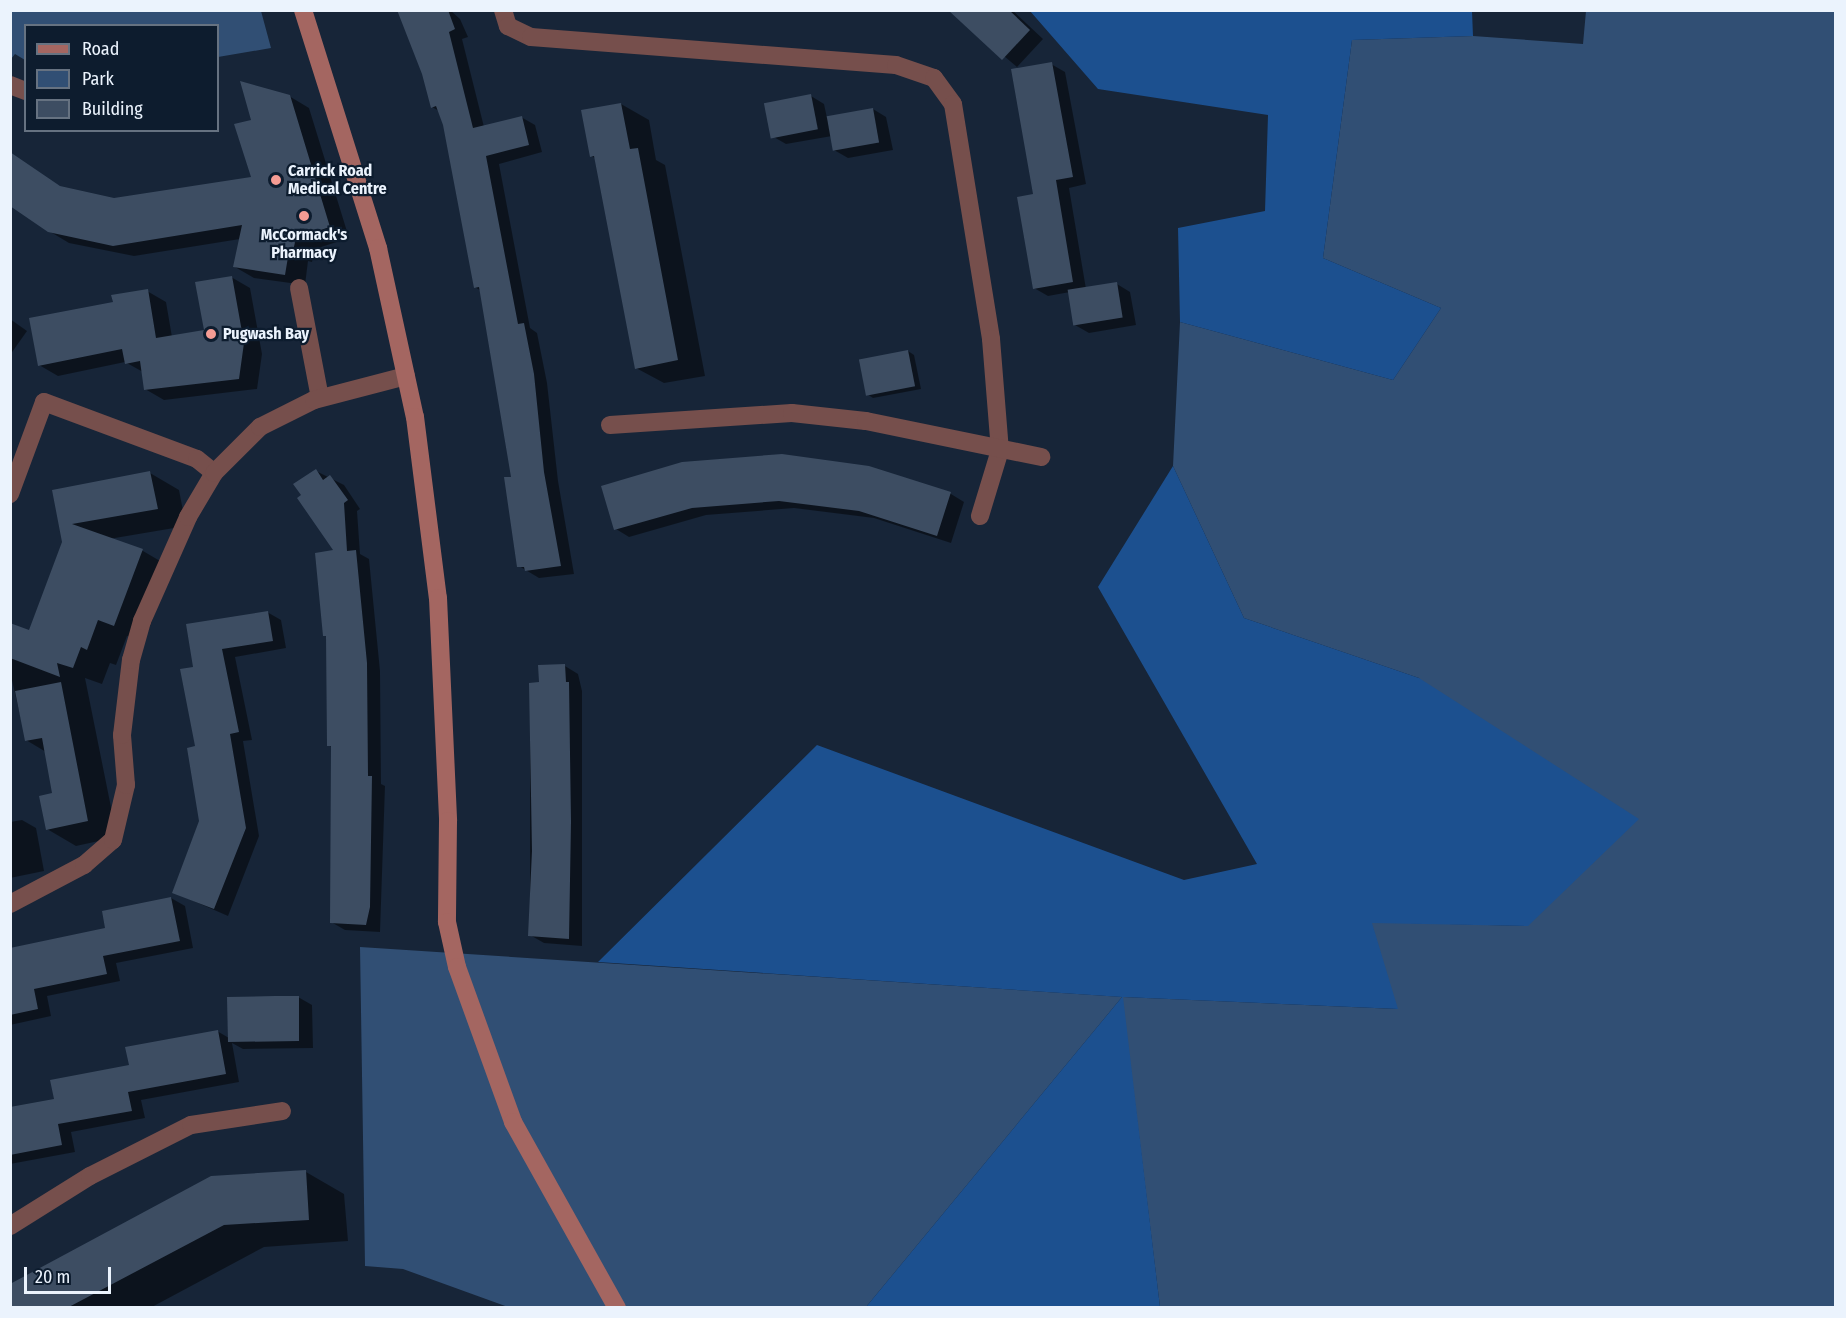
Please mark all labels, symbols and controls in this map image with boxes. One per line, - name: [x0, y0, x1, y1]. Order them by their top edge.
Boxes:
- legend: [24, 24, 219, 132]
- text: Road: [82, 38, 119, 60]
- text: Park: [82, 68, 114, 90]
- text: Building: [82, 98, 143, 120]
- place label: Carrick Road Medical Centre: [288, 161, 387, 199]
- marker: Carrick Road Medical Centre: [269, 173, 283, 187]
- marker: McCormack's Pharmacy: [297, 209, 311, 223]
- place label: McCormack's Pharmacy: [261, 225, 347, 263]
- place label: Pugwash Bay: [223, 324, 309, 344]
- marker: Pugwash Bay: [204, 327, 218, 341]
- scale bar: [27, 1255, 114, 1293]
- text: 20 m: [35, 1266, 70, 1288]

